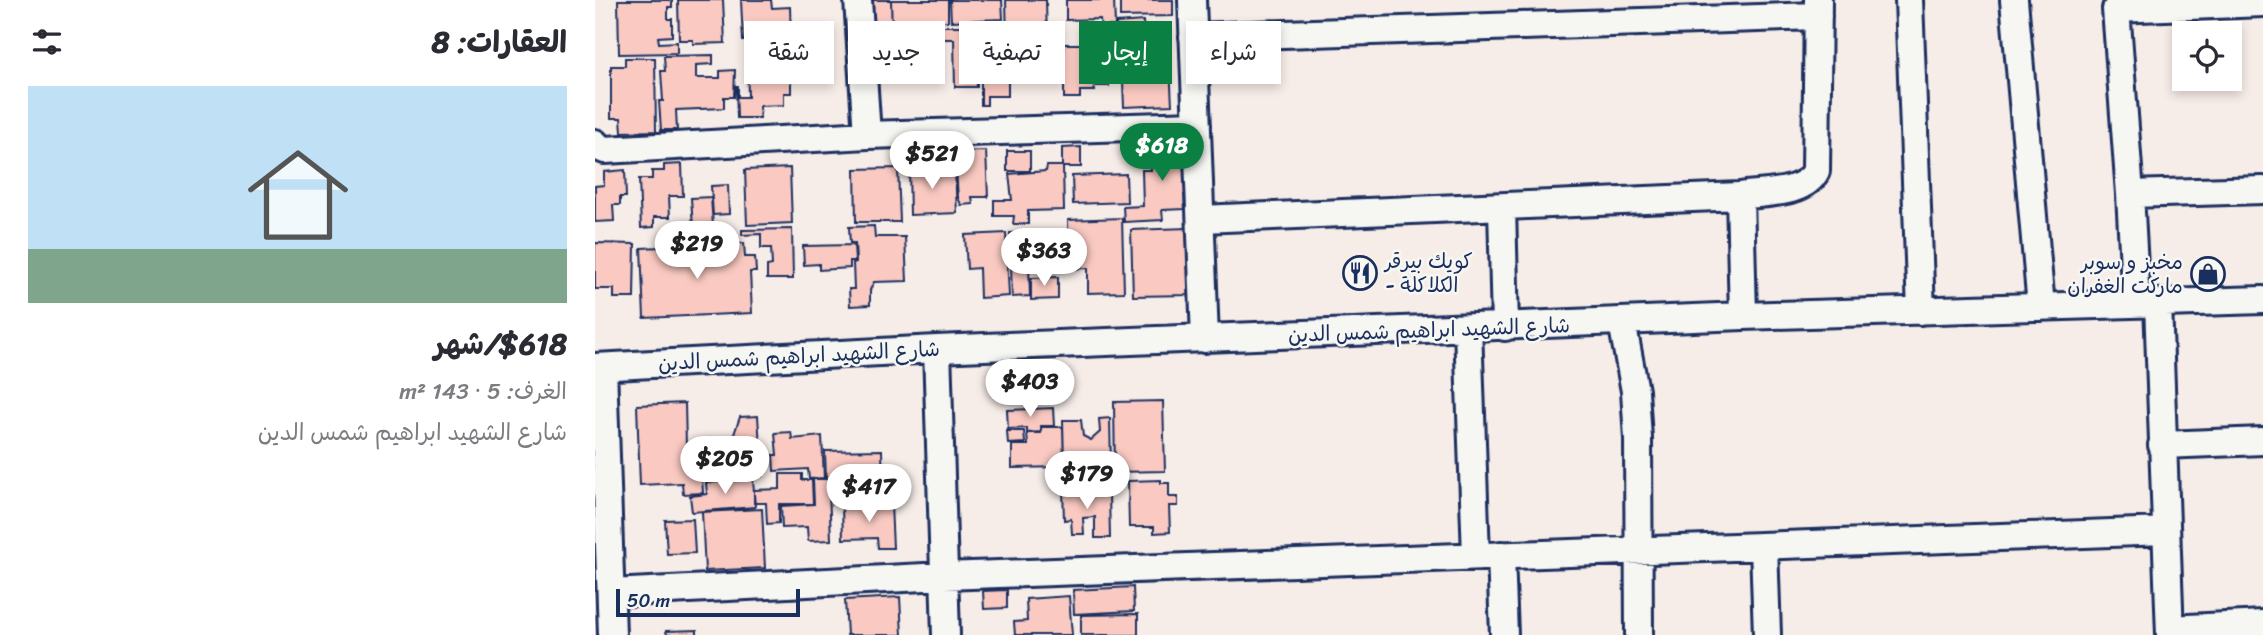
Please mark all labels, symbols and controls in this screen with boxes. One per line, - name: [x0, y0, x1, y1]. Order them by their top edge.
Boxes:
- text: العقارات: 8: [432, 15, 567, 69]
- chip: شقة: [744, 21, 834, 84]
- chip: جديد: [848, 21, 945, 84]
- chip: تصفية: [959, 21, 1065, 84]
- chip: إيجار: [1079, 21, 1172, 84]
- chip: شراء: [1186, 21, 1281, 84]
- map controls: [2172, 21, 2242, 91]
- button: locate: [2172, 21, 2242, 91]
- icon: filters: [28, 23, 66, 61]
- pin: $618: [1121, 124, 1203, 183]
- text: $618: [1136, 125, 1188, 166]
- icon: home: [235, 132, 361, 258]
- pin: $521: [891, 132, 973, 191]
- text: $521: [906, 133, 958, 174]
- pin: $219: [656, 222, 738, 281]
- text: $219: [671, 223, 723, 264]
- pin: $363: [1003, 229, 1085, 288]
- text: $363: [1017, 230, 1071, 271]
- place label: كويك بيرقر - الكلاكلة: [1383, 242, 1473, 304]
- place label: مخبز و سوبر ماركت الغفران: [2067, 243, 2183, 305]
- restaurant icon: كويك بيرقر - الكلاكلة: [1341, 254, 1379, 292]
- shop icon: مخبز و سوبر ماركت الغفران: [2189, 255, 2227, 293]
- street label: شارع الشهيد ابراهيم شمس الدين: [1287, 306, 1571, 354]
- text: $618/شهر: [434, 317, 567, 371]
- street label: شارع الشهيد ابراهيم شمس الدين: [657, 330, 941, 382]
- pin: $403: [989, 360, 1071, 419]
- text: $403: [1001, 361, 1059, 402]
- text: الغرف: 5 · 143 m²: [399, 371, 567, 412]
- text: شارع الشهيد ابراهيم شمس الدين: [258, 412, 567, 453]
- pin: $205: [684, 436, 766, 496]
- text: $205: [696, 438, 754, 479]
- pin: $179: [1046, 452, 1128, 511]
- text: $179: [1061, 453, 1113, 494]
- pin: $417: [828, 464, 910, 524]
- text: $417: [843, 466, 895, 507]
- text: 50 m: [627, 584, 670, 617]
- scale bar: [616, 586, 800, 618]

